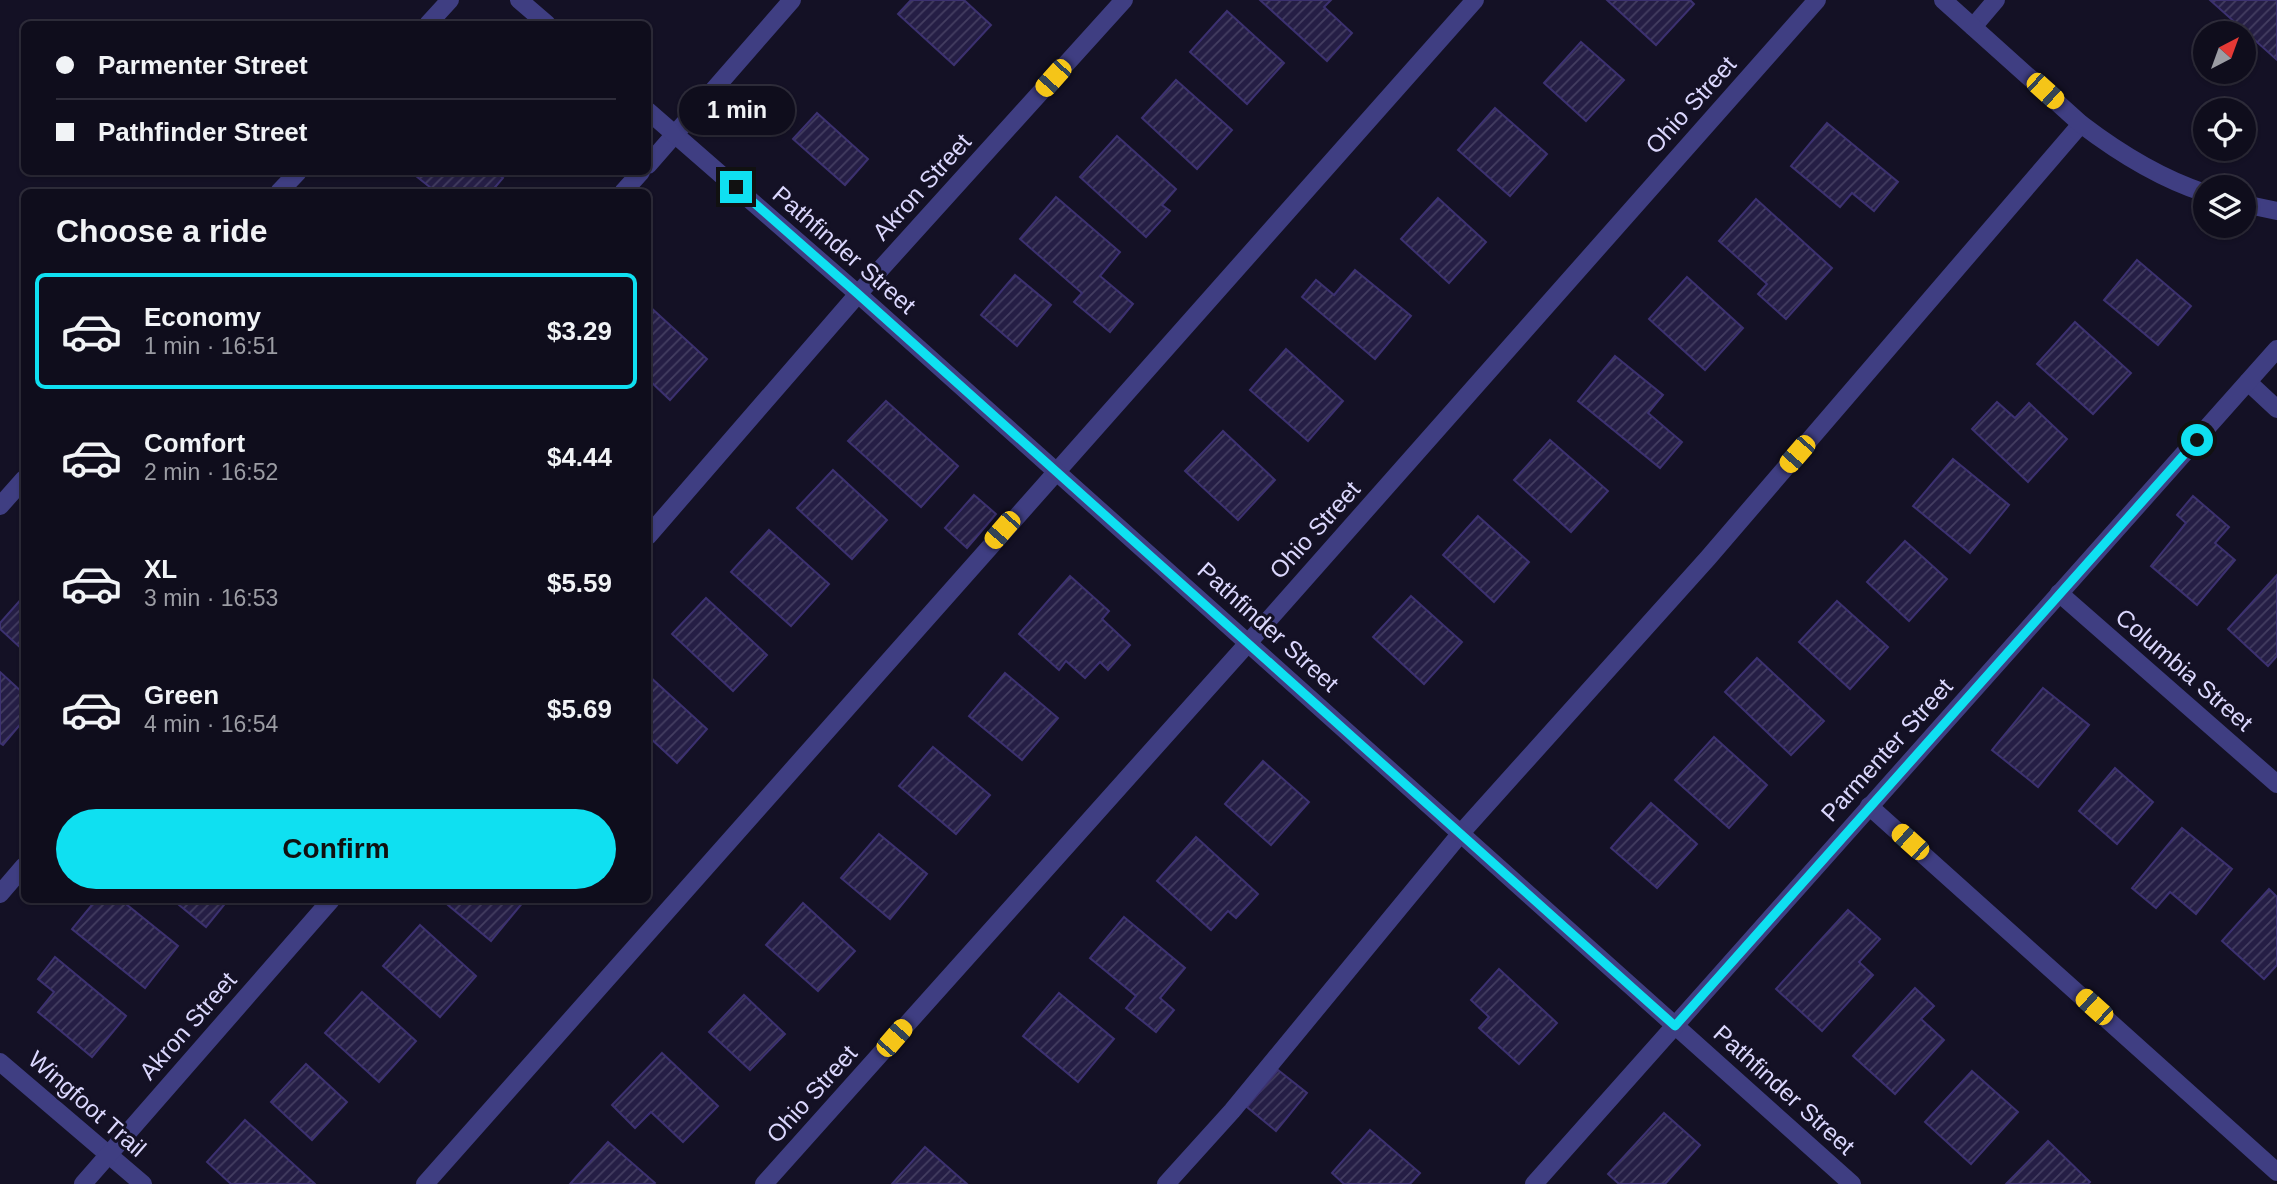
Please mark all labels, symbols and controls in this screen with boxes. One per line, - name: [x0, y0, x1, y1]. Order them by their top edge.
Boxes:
- north arrow: [2193, 21, 2256, 84]
- map controls: [2193, 21, 2256, 238]
- text: Parmenter Street: [98, 50, 308, 80]
- street label: Ohio Street: [1640, 50, 1741, 159]
- car: [1032, 55, 1075, 101]
- car: [2023, 69, 2068, 113]
- callout: 1 min: [678, 86, 794, 134]
- text: 1 min: [707, 97, 767, 123]
- button: locate: [2193, 98, 2256, 161]
- text: Pathfinder Street: [98, 117, 308, 147]
- street label: Akron Street: [867, 128, 977, 245]
- route end: [720, 171, 752, 203]
- button: layers: [2193, 175, 2256, 238]
- street label: Pathfinder Street: [768, 180, 921, 319]
- text: Choose a ride: [56, 213, 268, 249]
- icon: car: [60, 300, 123, 363]
- text: Economy: [144, 302, 261, 332]
- text: $3.29: [547, 316, 612, 346]
- text: 1 min · 16:51: [144, 333, 278, 359]
- route start: [2181, 424, 2213, 456]
- icon: car: [60, 426, 123, 489]
- text: Comfort: [144, 428, 245, 458]
- car: [1776, 431, 1819, 477]
- text: $4.44: [547, 442, 612, 472]
- text: 2 min · 16:52: [144, 459, 278, 485]
- street label: Ohio Street: [1264, 475, 1365, 584]
- car: [981, 507, 1024, 553]
- icon: car: [60, 552, 123, 615]
- text: XL: [144, 554, 177, 584]
- street label: Pathfinder Street: [1192, 556, 1345, 697]
- text: $5.59: [547, 568, 612, 598]
- text: 3 min · 16:53: [144, 585, 278, 611]
- street label: Columbia Street: [2111, 603, 2258, 736]
- street label: Parmenter Street: [1815, 672, 1958, 827]
- icon: car: [60, 678, 123, 741]
- text: Green: [144, 680, 219, 710]
- text: $5.69: [547, 694, 612, 724]
- text: 4 min · 16:54: [144, 711, 278, 737]
- button: Confirm: [56, 809, 616, 889]
- car: [1888, 820, 1933, 864]
- street label: Akron Street: [134, 966, 242, 1085]
- car: [2072, 985, 2117, 1029]
- car: [873, 1015, 916, 1061]
- street label: Pathfinder Street: [1708, 1019, 1861, 1160]
- street label: Ohio Street: [761, 1039, 862, 1148]
- street label: Wingfoot Trail: [23, 1045, 152, 1162]

